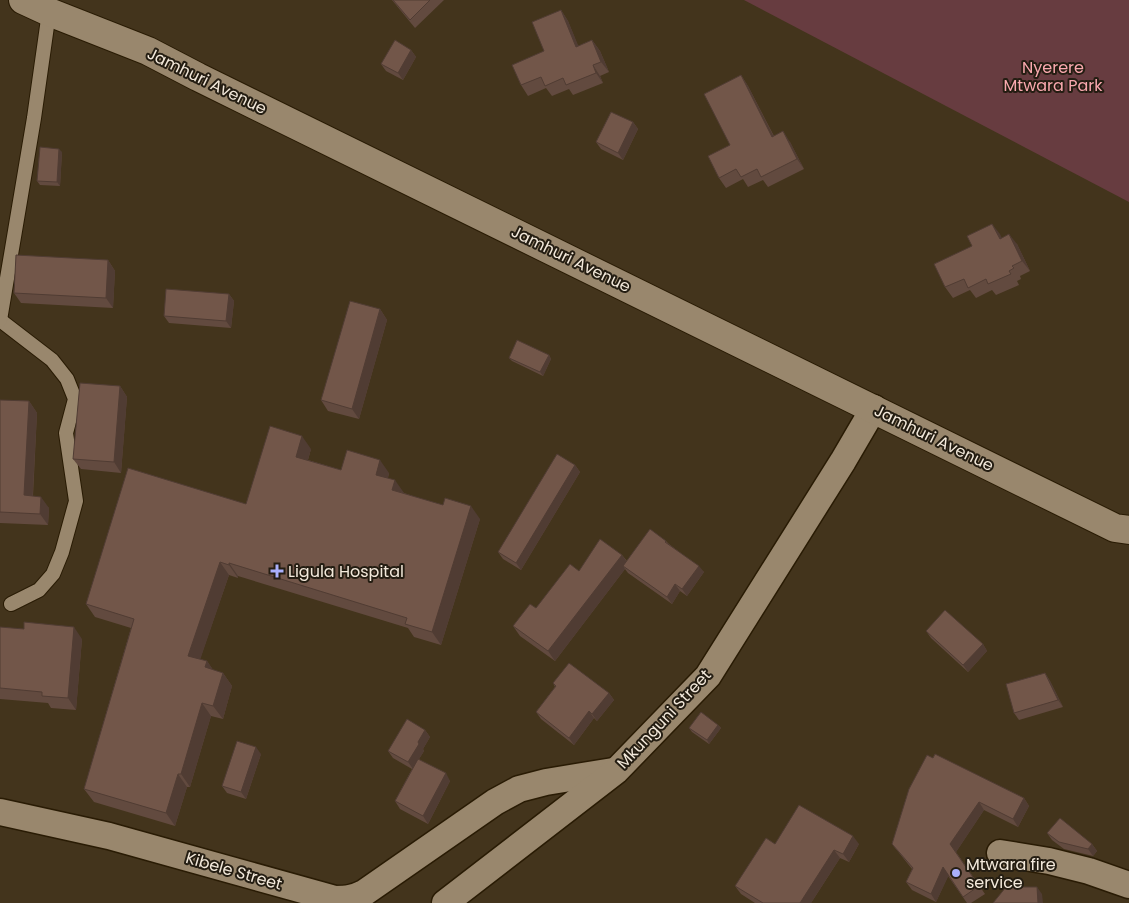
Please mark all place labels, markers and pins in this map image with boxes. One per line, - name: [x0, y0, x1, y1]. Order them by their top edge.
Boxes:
- place label: Ligula Hospital: [288, 560, 404, 583]
- marker: Ligula Hospital: [270, 564, 284, 578]
- place label: Mtwara fire service: [966, 853, 1056, 894]
- marker: Mtwara fire service: [950, 867, 962, 879]

